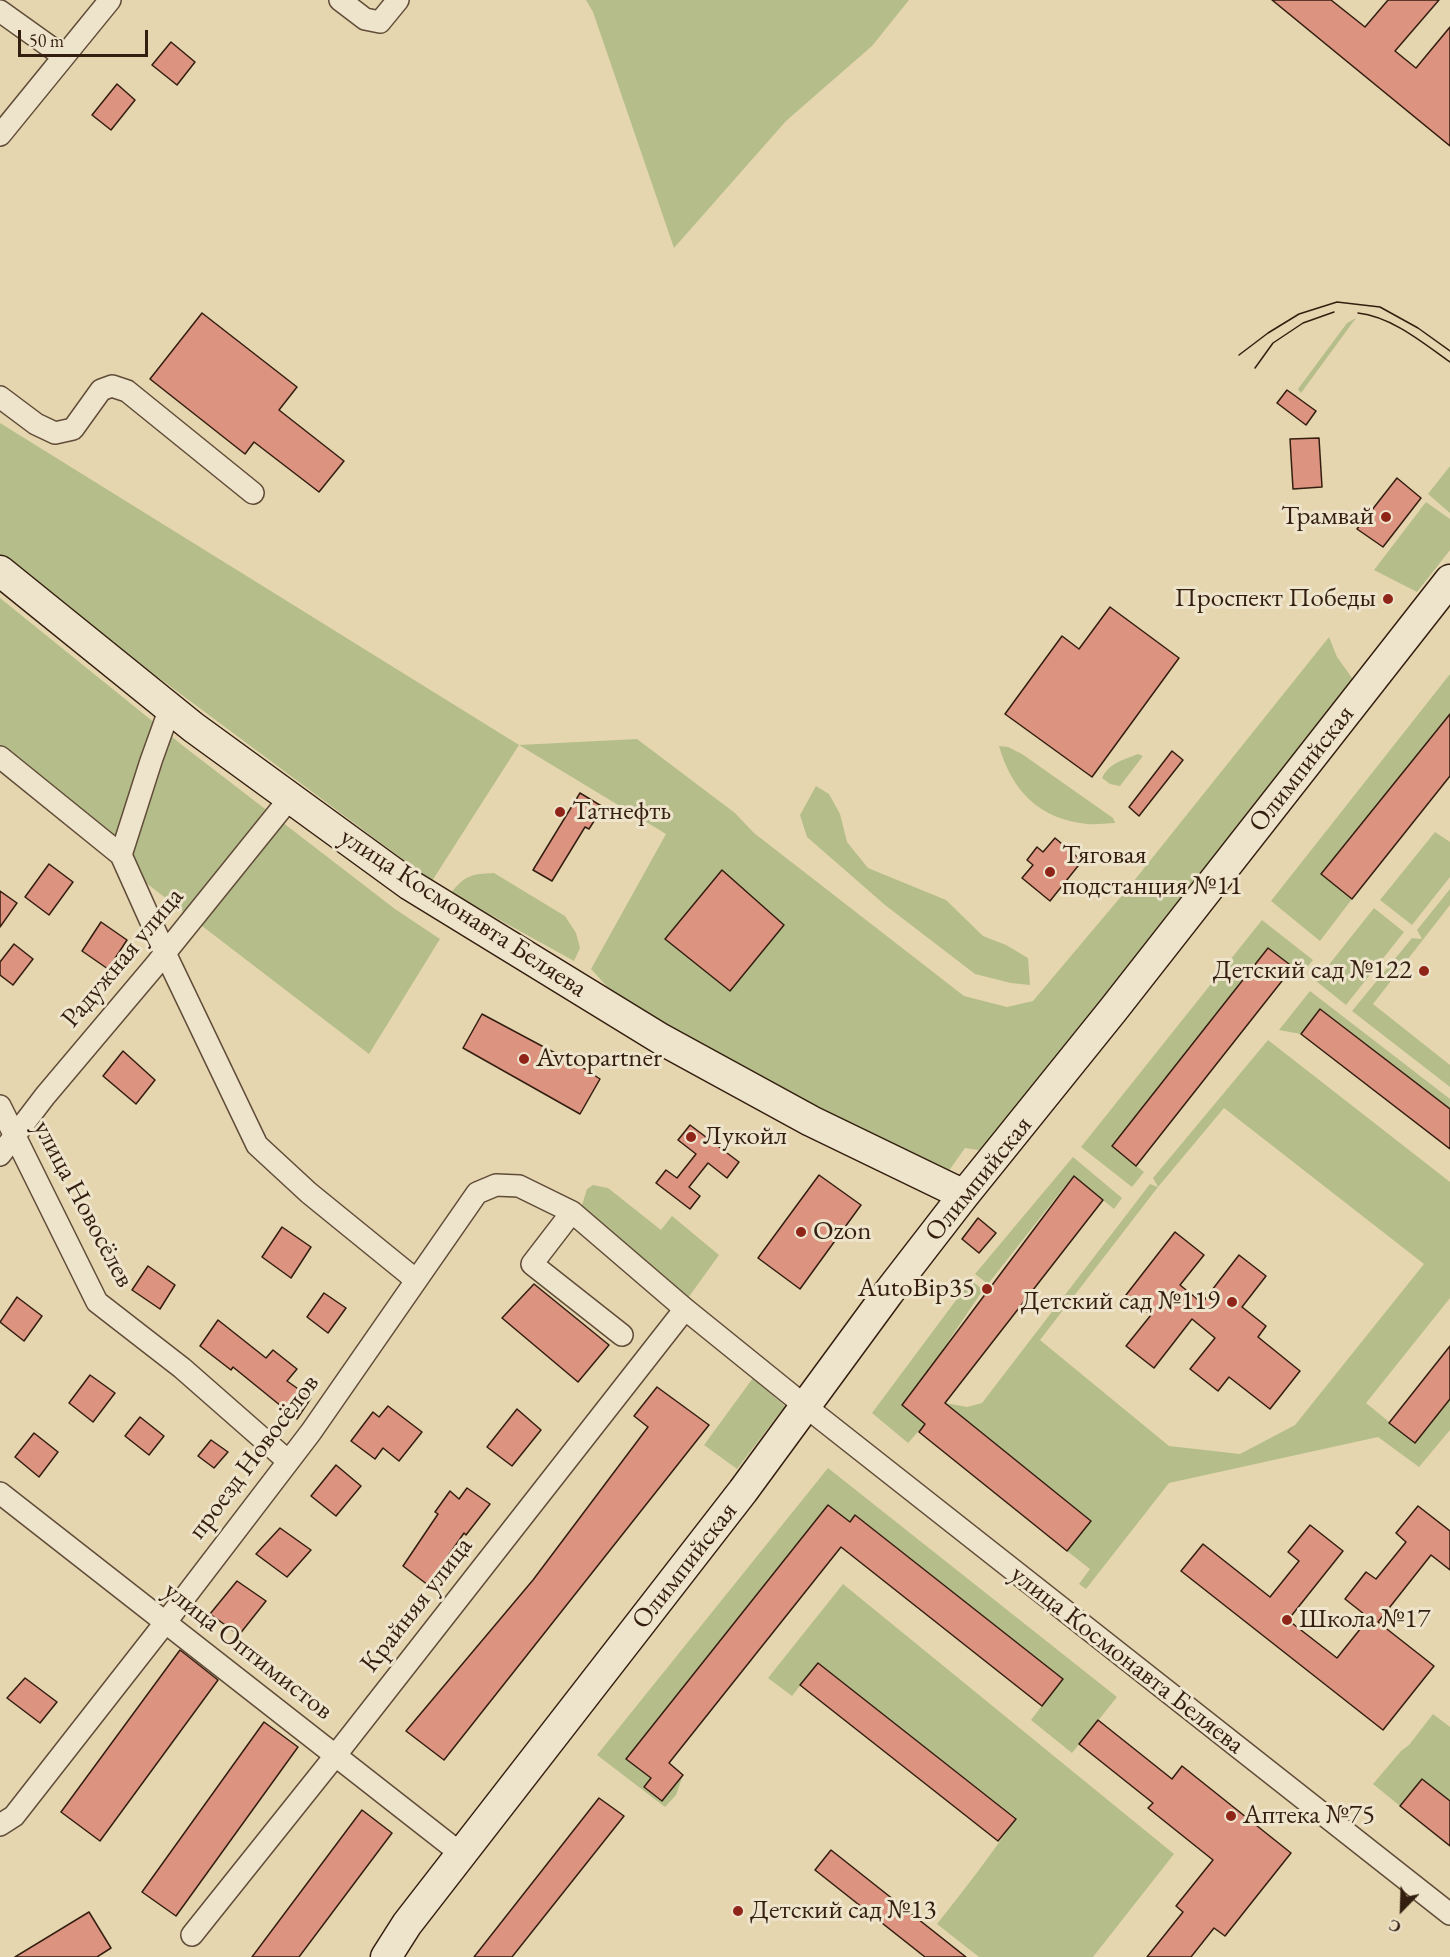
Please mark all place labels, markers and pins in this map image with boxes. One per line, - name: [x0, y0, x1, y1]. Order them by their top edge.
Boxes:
- place label: Трамвай: [1281, 501, 1374, 533]
- marker: Трамвай: [1379, 510, 1393, 524]
- place label: Проспект Победы: [1174, 583, 1376, 615]
- marker: Проспект Победы: [1381, 592, 1395, 606]
- place label: Татнефть: [572, 796, 671, 828]
- marker: Татнефть: [553, 805, 567, 819]
- place label: Тяговая подстанция №11: [1062, 840, 1242, 903]
- marker: Тяговая подстанция №11: [1043, 865, 1057, 879]
- place label: Детский сад №122: [1213, 955, 1412, 987]
- marker: Детский сад №122: [1417, 964, 1431, 978]
- place label: Avtopartner: [536, 1043, 662, 1075]
- marker: Avtopartner: [517, 1052, 531, 1066]
- place label: Лукойл: [703, 1121, 787, 1153]
- marker: Лукойл: [684, 1130, 698, 1144]
- place label: Ozon: [813, 1216, 871, 1248]
- marker: Ozon: [794, 1225, 808, 1239]
- place label: AutoBip35: [858, 1273, 975, 1305]
- marker: AutoBip35: [980, 1282, 994, 1296]
- place label: Детский сад №119: [1021, 1286, 1220, 1318]
- marker: Детский сад №119: [1225, 1295, 1239, 1309]
- place label: Школа №17: [1299, 1604, 1430, 1636]
- marker: Школа №17: [1280, 1613, 1294, 1627]
- place label: Аптека №75: [1243, 1800, 1375, 1832]
- marker: Аптека №75: [1224, 1809, 1238, 1823]
- place label: Детский сад №13: [750, 1895, 936, 1927]
- marker: Детский сад №13: [731, 1904, 745, 1918]

